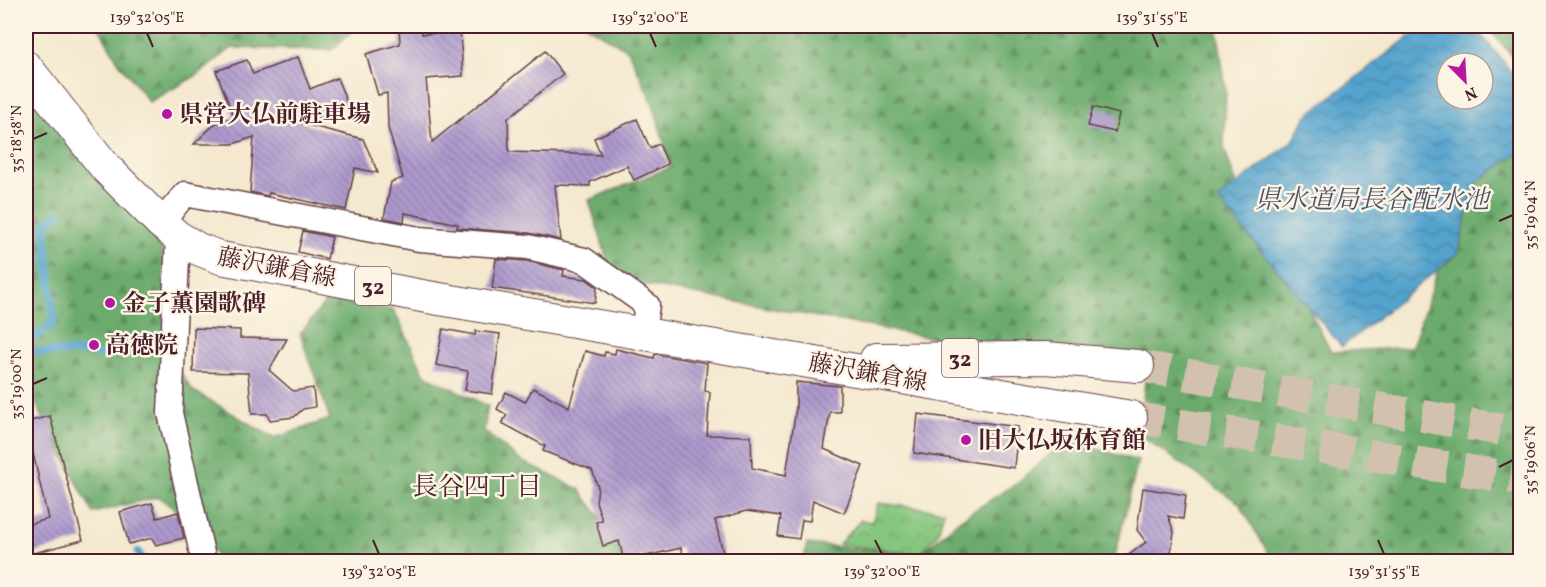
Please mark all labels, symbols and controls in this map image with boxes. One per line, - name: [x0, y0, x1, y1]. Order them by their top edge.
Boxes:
- text: 139°32'05"E: [110, 8, 184, 29]
- text: 139°32'00"E: [612, 8, 688, 29]
- text: 139°31'55"E: [1116, 8, 1188, 29]
- north arrow: [1435, 51, 1495, 111]
- text: N: [1460, 80, 1480, 105]
- place label: 県営大仏前駐車場: [179, 99, 371, 133]
- text: 35°18'58"N: [7, 105, 28, 173]
- marker: 県営大仏前駐車場: [160, 107, 174, 121]
- text: 35°19'04"N: [1521, 180, 1542, 250]
- water label: 県水道局長谷配水池: [1255, 183, 1492, 219]
- street label: 藤沢鎌倉線: [214, 241, 339, 297]
- road number: 32: [355, 267, 391, 305]
- place label: 金子薫園歌碑: [122, 288, 266, 322]
- marker: 金子薫園歌碑: [103, 296, 117, 310]
- place label: 高徳院: [106, 330, 178, 364]
- marker: 高徳院: [87, 338, 101, 352]
- road number: 32: [942, 339, 978, 377]
- street label: 藤沢鎌倉線: [806, 347, 930, 401]
- text: 35°19'00"N: [7, 349, 28, 419]
- place label: 旧大仏坂体育館: [978, 425, 1146, 459]
- text: 35°19'06"N: [1521, 425, 1542, 495]
- marker: 旧大仏坂体育館: [959, 433, 973, 447]
- district label: 長谷四丁目: [412, 470, 542, 506]
- text: 139°32'05"E: [342, 562, 416, 583]
- text: 139°32'00"E: [844, 562, 920, 583]
- text: 139°31'55"E: [1348, 562, 1420, 583]

